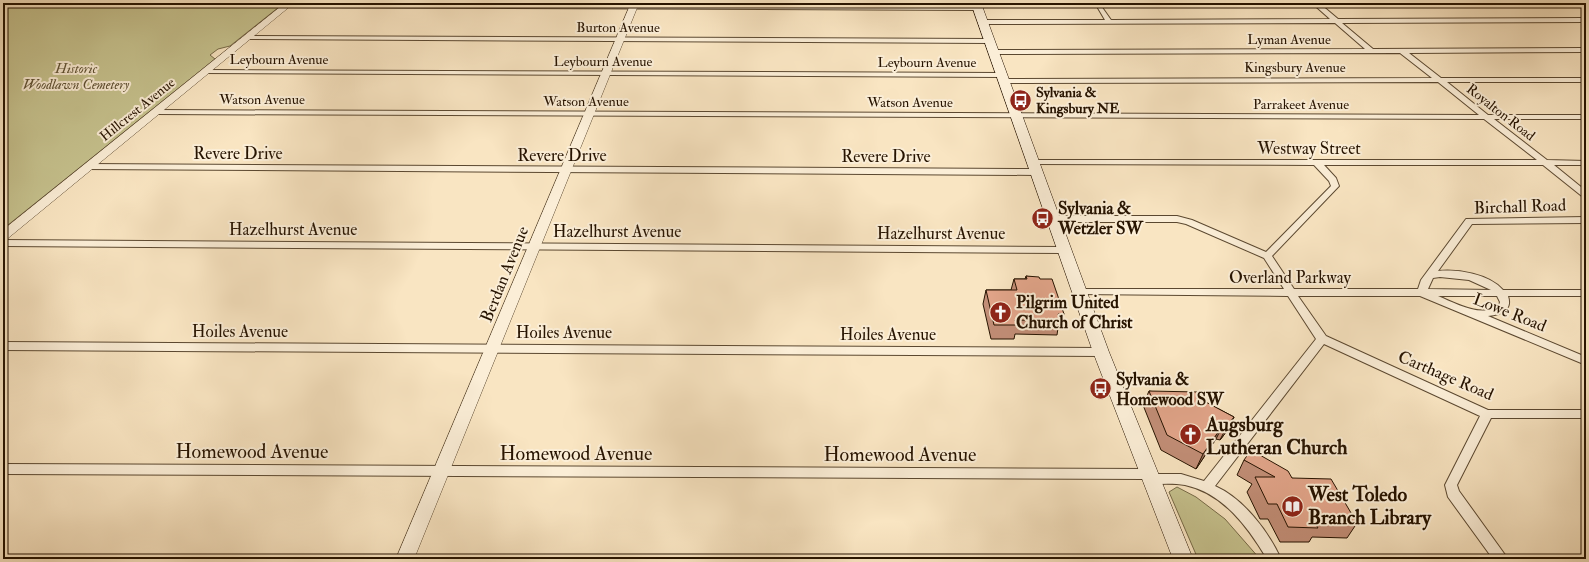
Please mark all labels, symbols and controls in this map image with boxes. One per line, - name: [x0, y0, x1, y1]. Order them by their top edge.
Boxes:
- street label: Burton Avenue: [576, 19, 660, 36]
- street label: Lyman Avenue: [1247, 31, 1331, 49]
- street label: Leybourn Avenue: [230, 51, 329, 69]
- street label: Leybourn Avenue: [554, 53, 653, 71]
- street label: Leybourn Avenue: [878, 54, 977, 72]
- street label: Kingsbury Avenue: [1244, 59, 1346, 77]
- park label: Historic Woodlawn Cemetery: [23, 60, 129, 93]
- street label: Hillcrest Avenue: [96, 74, 178, 145]
- street label: Royalton Road: [1462, 80, 1539, 145]
- place label: Sylvania & Kingsbury NE: [1036, 84, 1119, 118]
- bus stop icon: Sylvania & Kingsbury NE: [1007, 87, 1033, 113]
- street label: Watson Avenue: [218, 91, 305, 108]
- street label: Watson Avenue: [542, 93, 629, 110]
- street label: Watson Avenue: [866, 94, 953, 111]
- street label: Parrakeet Avenue: [1253, 96, 1349, 113]
- street label: Westway Street: [1256, 138, 1361, 160]
- street label: Revere Drive: [193, 143, 283, 164]
- street label: Revere Drive: [517, 145, 607, 166]
- street label: Revere Drive: [841, 146, 931, 167]
- street label: Birchall Road: [1473, 194, 1567, 219]
- place label: Sylvania & Wetzler SW: [1057, 198, 1144, 239]
- bus stop icon: Sylvania & Wetzler SW: [1029, 205, 1055, 231]
- street label: Hazelhurst Avenue: [229, 219, 357, 240]
- street label: Hazelhurst Avenue: [553, 221, 681, 242]
- street label: Berdan Avenue: [476, 223, 533, 325]
- street label: Hazelhurst Avenue: [877, 223, 1005, 244]
- street label: Overland Parkway: [1229, 267, 1351, 289]
- street label: Lowe Road: [1470, 288, 1550, 337]
- place label: Pilgrim United Church of Christ: [1016, 292, 1133, 333]
- church icon: Pilgrim United Church of Christ: [988, 299, 1014, 325]
- street label: Hoiles Avenue: [192, 321, 288, 342]
- street label: Hoiles Avenue: [516, 322, 612, 343]
- street label: Hoiles Avenue: [840, 324, 936, 345]
- street label: Carthage Road: [1395, 346, 1497, 405]
- place label: Sylvania & Homewood SW: [1116, 369, 1225, 410]
- bus stop icon: Sylvania & Homewood SW: [1088, 376, 1114, 402]
- place label: Augsburg Lutheran Church: [1205, 412, 1348, 460]
- church icon: Augsburg Lutheran Church: [1177, 422, 1203, 448]
- street label: Homewood Avenue: [176, 439, 328, 464]
- street label: Homewood Avenue: [500, 441, 652, 466]
- street label: Homewood Avenue: [824, 442, 976, 467]
- place label: West Toledo Branch Library: [1307, 482, 1432, 531]
- library icon: West Toledo Branch Library: [1279, 493, 1305, 519]

